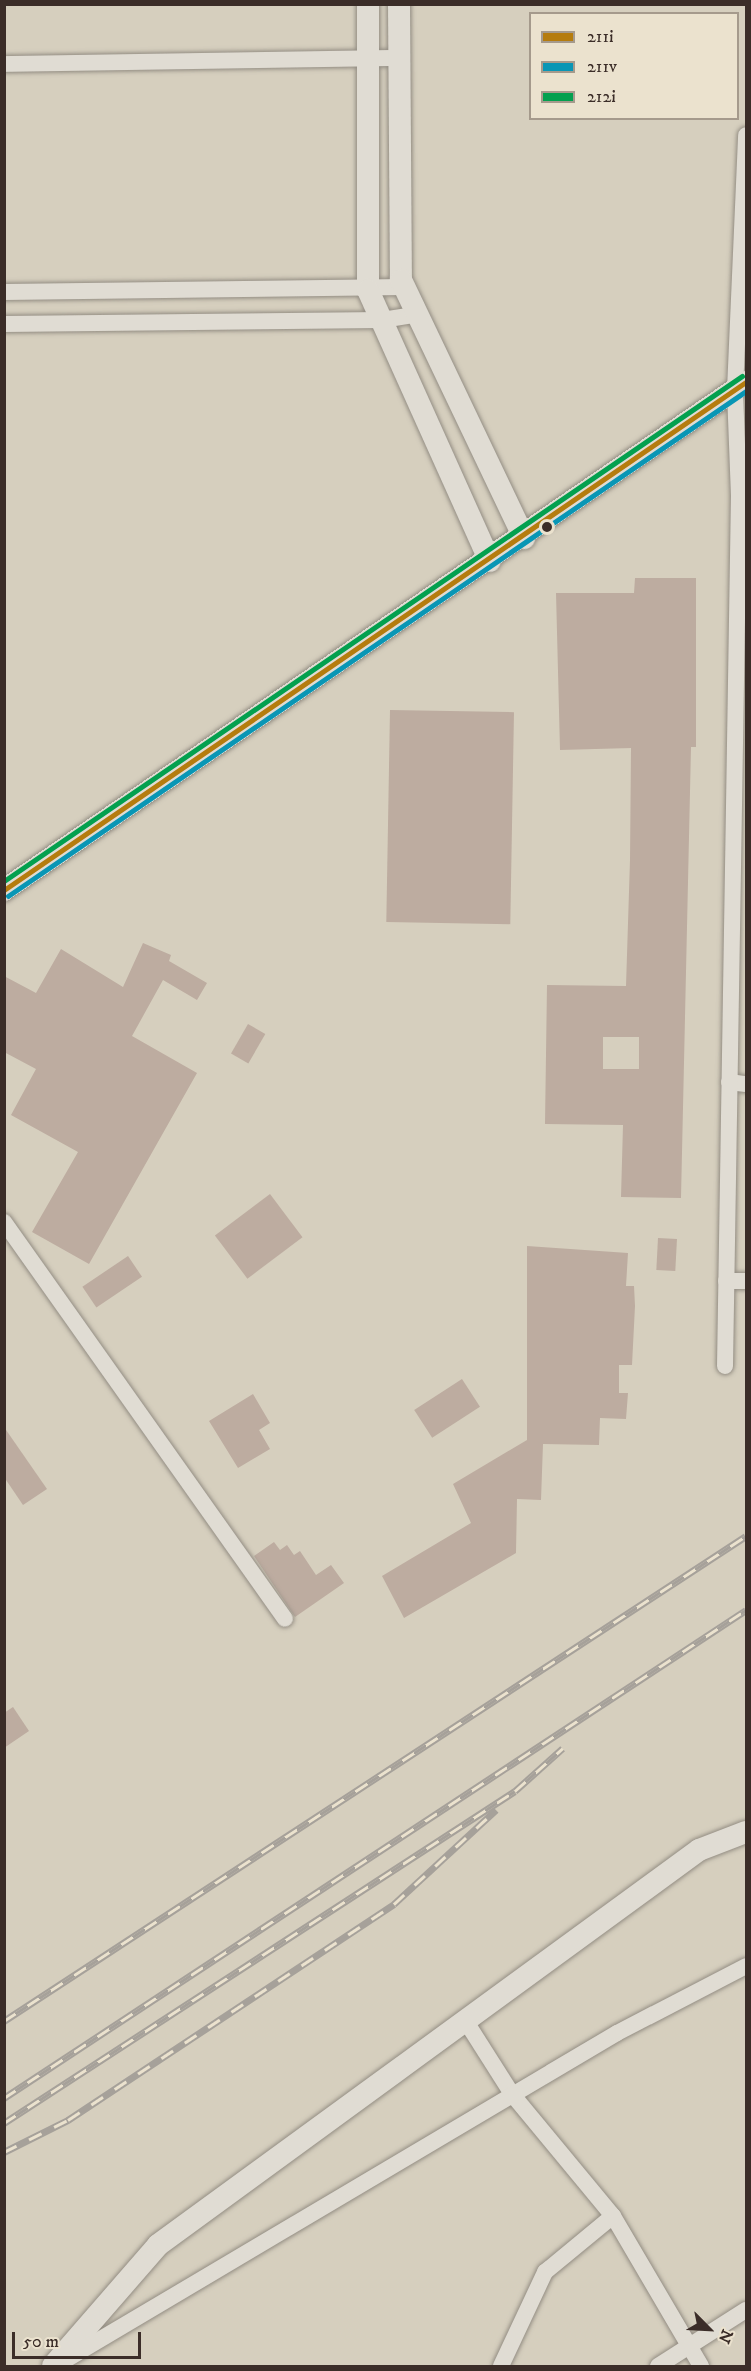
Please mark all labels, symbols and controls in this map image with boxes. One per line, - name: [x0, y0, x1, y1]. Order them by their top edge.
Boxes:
- legend: [529, 12, 739, 120]
- text: 211i: [587, 26, 614, 48]
- text: 211v: [587, 56, 617, 78]
- text: 212i: [587, 86, 616, 108]
- unlabelled marker: [541, 521, 553, 533]
- north arrow: [679, 2299, 739, 2359]
- scale bar: [15, 2320, 144, 2358]
- text: N: [714, 2326, 737, 2346]
- text: 50 m: [23, 2331, 59, 2353]

